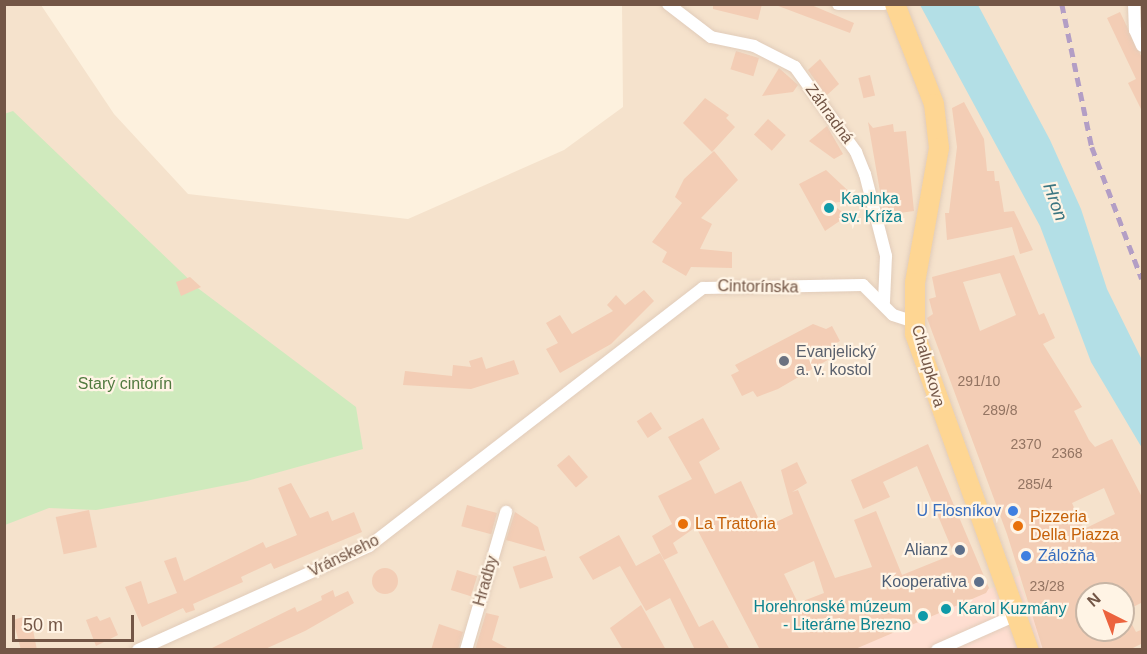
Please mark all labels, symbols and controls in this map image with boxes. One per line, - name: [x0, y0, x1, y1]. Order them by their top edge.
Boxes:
- street label: Záhradná: [801, 81, 857, 147]
- water label: Hron: [1038, 180, 1072, 224]
- place label: Kaplnka sv. Kríža: [841, 189, 902, 227]
- marker: Kaplnka sv. Kríža: [822, 201, 836, 215]
- street label: Cintorínska: [717, 277, 799, 297]
- street label: Chalupkova: [907, 323, 949, 409]
- place label: Evanjelický a. v. kostol: [796, 342, 876, 380]
- marker: Evanjelický a. v. kostol: [777, 354, 791, 368]
- house number: 291/10: [958, 373, 1000, 389]
- park label: Starý cintorín: [78, 374, 172, 394]
- house number: 289/8: [982, 402, 1018, 418]
- house number: 2370: [1010, 436, 1042, 452]
- house number: 2368: [1051, 445, 1083, 461]
- house number: 285/4: [1017, 476, 1053, 492]
- place label: U Flosníkov: [917, 501, 1001, 521]
- marker: U Flosníkov: [1006, 504, 1020, 518]
- place label: Pizzeria Della Piazza: [1030, 507, 1119, 545]
- place label: La Trattoria: [695, 514, 776, 534]
- marker: La Trattoria: [676, 517, 690, 531]
- marker: Pizzeria Della Piazza: [1011, 519, 1025, 533]
- street label: Vránskeho: [306, 531, 382, 581]
- place label: Alianz: [904, 540, 948, 560]
- marker: Alianz: [953, 543, 967, 557]
- place label: Záložňa: [1038, 546, 1095, 566]
- marker: Záložňa: [1019, 549, 1033, 563]
- street label: Hradby: [470, 554, 502, 608]
- place label: Kooperativa: [882, 572, 967, 592]
- marker: Kooperativa: [972, 575, 986, 589]
- house number: 23/28: [1029, 578, 1065, 594]
- north arrow: [1075, 582, 1135, 642]
- text: N: [1084, 590, 1104, 610]
- place label: Horehronské múzeum - Literárne Brezno: [754, 597, 911, 635]
- place label: Karol Kuzmány: [958, 599, 1066, 619]
- marker: Karol Kuzmány: [939, 602, 953, 616]
- scale bar: [15, 603, 136, 641]
- marker: Horehronské múzeum - Literárne Brezno: [916, 609, 930, 623]
- text: 50 m: [23, 615, 63, 635]

